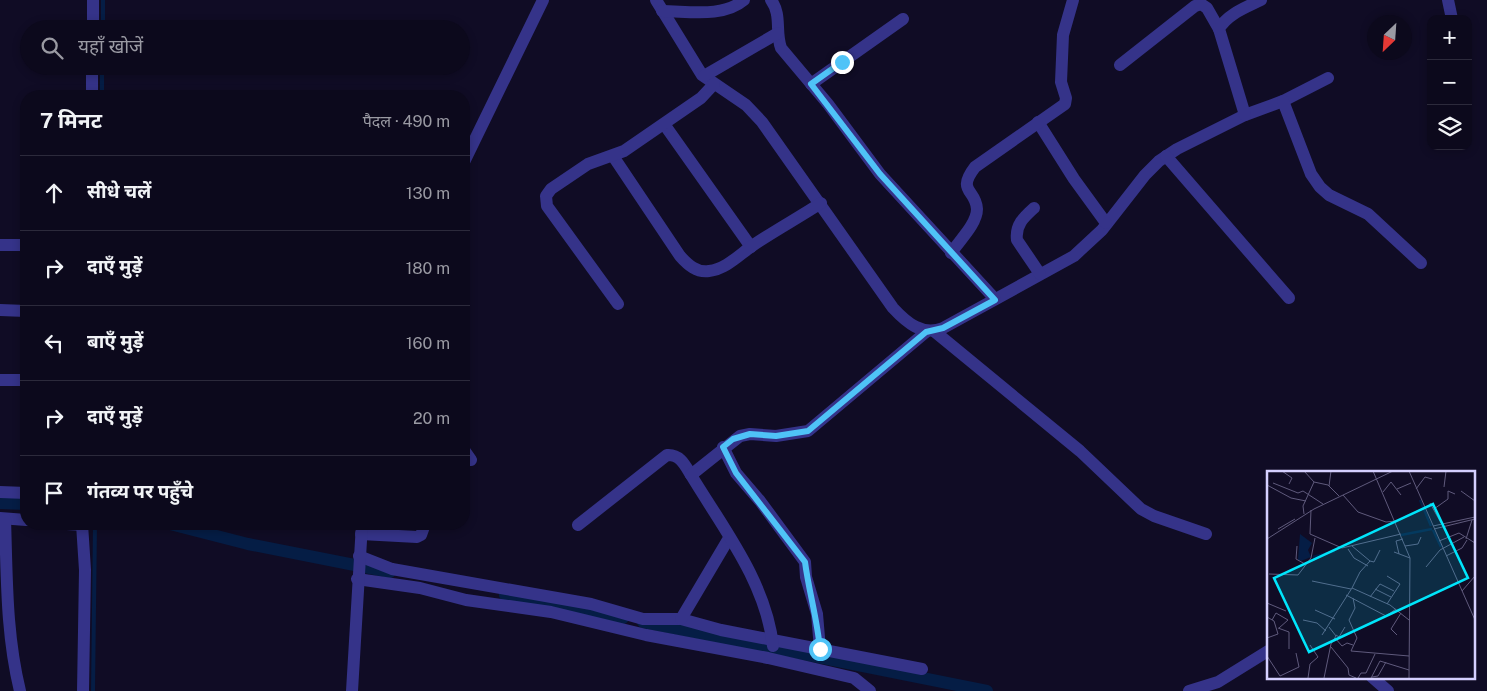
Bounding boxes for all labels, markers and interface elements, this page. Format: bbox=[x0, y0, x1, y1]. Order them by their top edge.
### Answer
north arrow bbox=[1367, 15, 1412, 60]
map controls bbox=[1427, 15, 1472, 150]
button: + bbox=[1427, 15, 1472, 60]
search box bbox=[20, 20, 470, 75]
icon: search bbox=[38, 34, 66, 62]
text: यहाँ खोजें bbox=[78, 35, 143, 57]
route end bbox=[831, 51, 854, 74]
button: − bbox=[1427, 60, 1472, 105]
button: layers bbox=[1427, 105, 1472, 150]
text: 7 मिनट bbox=[40, 108, 102, 133]
text: पैदल · 490 m bbox=[363, 112, 450, 131]
icon: ahead bbox=[40, 179, 68, 207]
text: सीधे चलें bbox=[87, 180, 151, 202]
text: 130 m bbox=[406, 184, 450, 203]
icon: right bbox=[40, 254, 68, 282]
text: दाएँ मुड़ें bbox=[87, 255, 142, 277]
text: 180 m bbox=[406, 259, 450, 278]
icon: left bbox=[40, 329, 68, 357]
text: बाएँ मुड़ें bbox=[87, 330, 143, 352]
text: 160 m bbox=[406, 334, 450, 353]
icon: right bbox=[40, 404, 68, 432]
text: दाएँ मुड़ें bbox=[87, 405, 142, 427]
text: 20 m bbox=[413, 409, 450, 428]
inset map bbox=[1267, 471, 1474, 678]
icon: arrive bbox=[40, 479, 68, 507]
text: गंतव्य पर पहुँचे bbox=[87, 480, 193, 502]
route start bbox=[809, 638, 832, 661]

